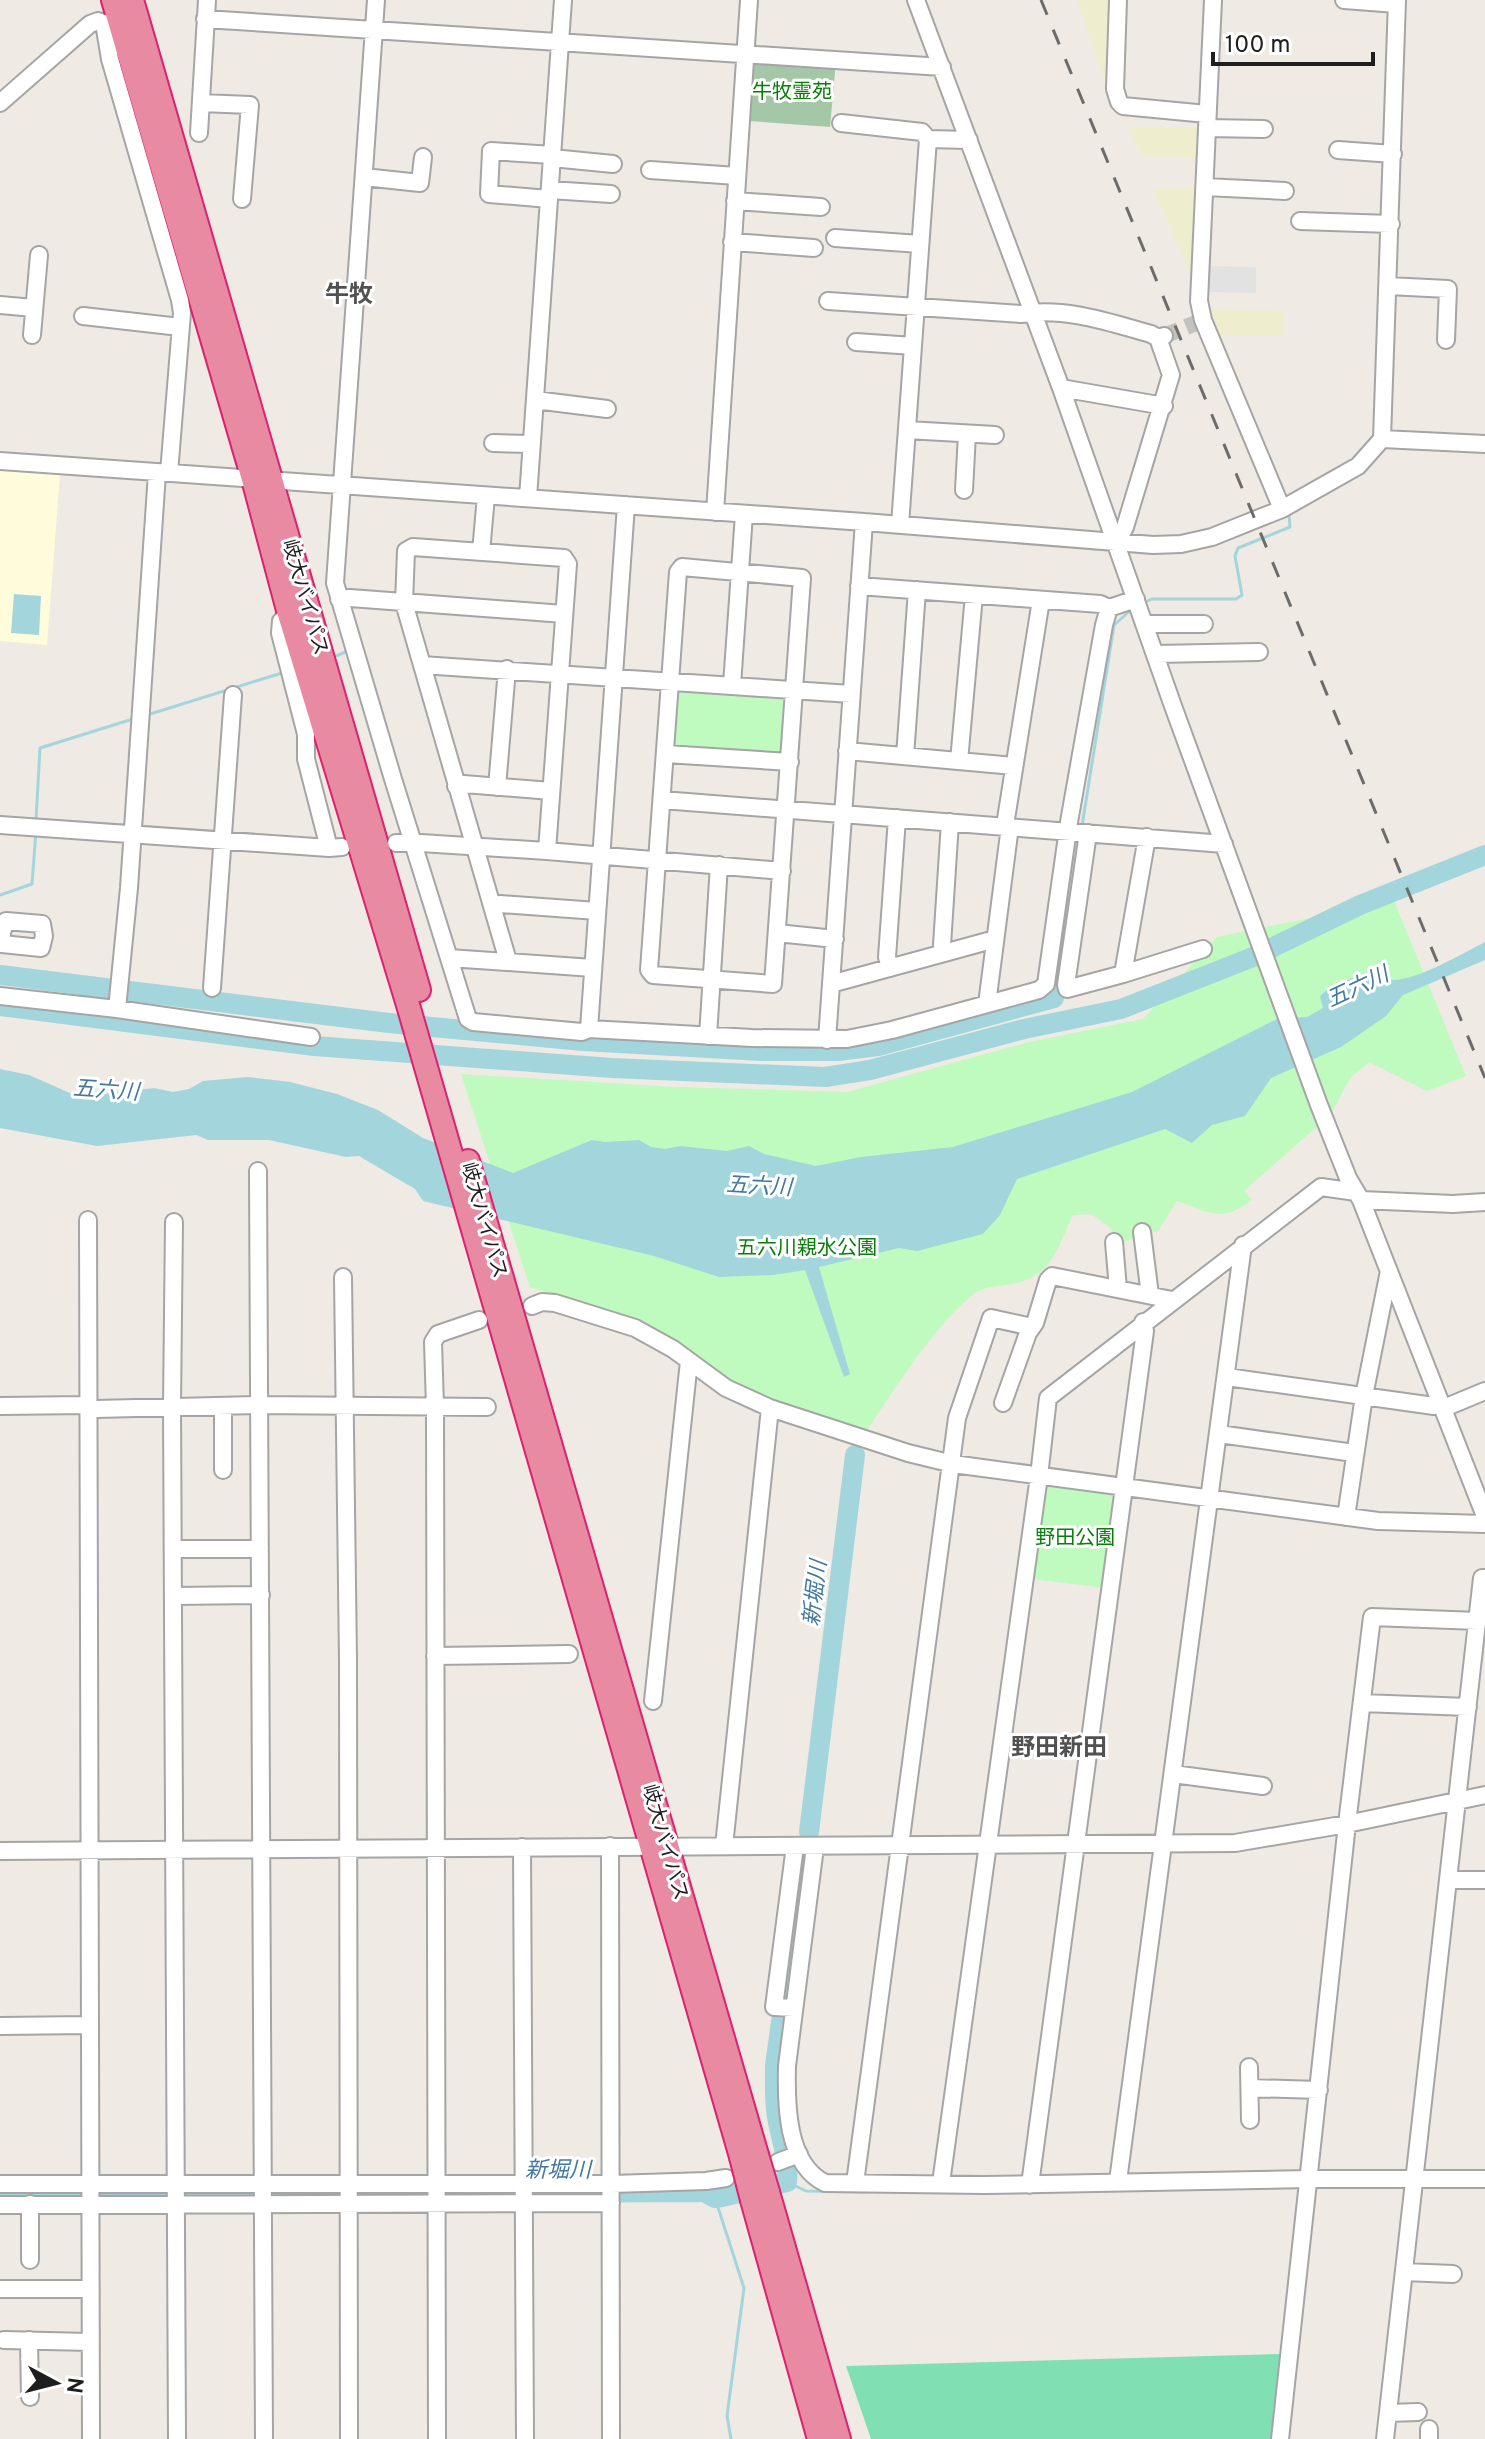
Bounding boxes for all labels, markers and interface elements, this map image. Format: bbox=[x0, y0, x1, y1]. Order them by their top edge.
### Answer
scale bar bbox=[1213, 16, 1373, 66]
text: 100 m bbox=[1225, 31, 1291, 61]
park label: 牛牧霊苑 bbox=[752, 80, 832, 106]
district label: 牛牧 bbox=[325, 281, 373, 311]
street label: 岐大バイパス bbox=[275, 536, 333, 659]
water label: 五六川 bbox=[1322, 961, 1395, 1014]
water label: 五六川 bbox=[72, 1076, 142, 1107]
street label: 岐大バイパス bbox=[454, 1159, 512, 1282]
water label: 五六川 bbox=[725, 1172, 795, 1203]
park label: 五六川親水公園 bbox=[737, 1236, 877, 1262]
park label: 野田公園 bbox=[1035, 1526, 1115, 1552]
water label: 新堀川 bbox=[799, 1557, 834, 1628]
district label: 野田新田 bbox=[1011, 1734, 1107, 1764]
street label: 岐大バイパス bbox=[635, 1781, 693, 1904]
water label: 新堀川 bbox=[525, 2158, 593, 2185]
north arrow bbox=[16, 2343, 96, 2423]
text: N bbox=[59, 2376, 88, 2395]

